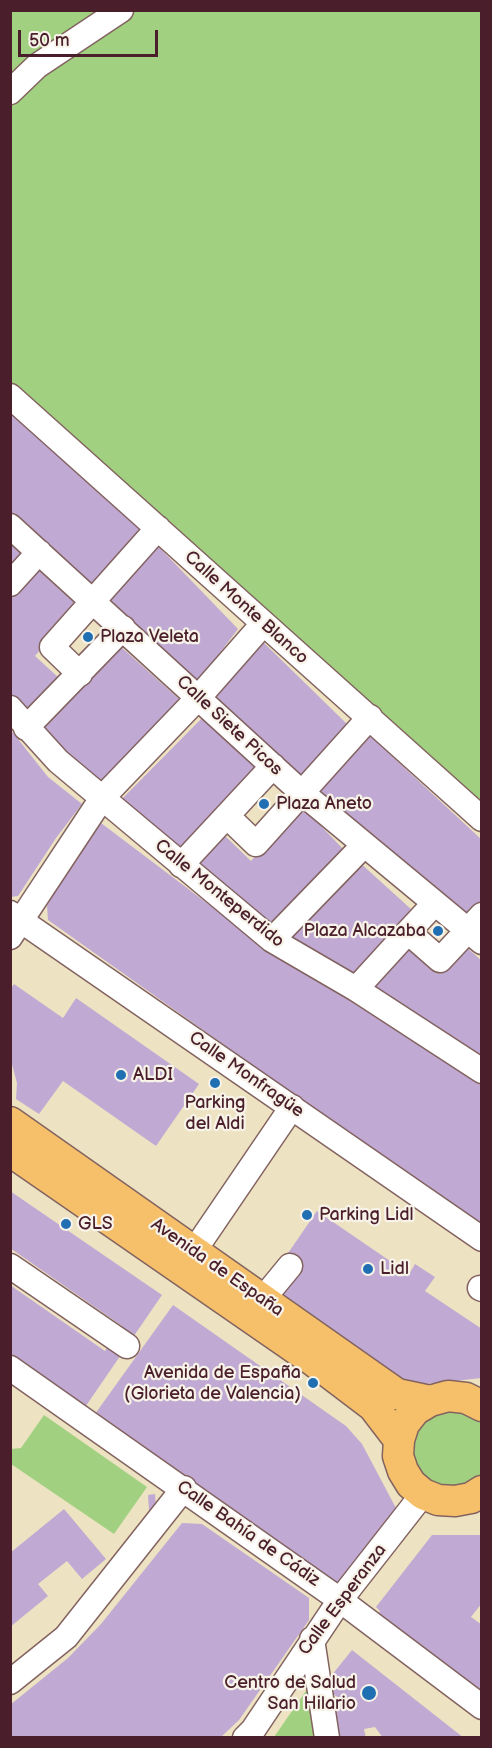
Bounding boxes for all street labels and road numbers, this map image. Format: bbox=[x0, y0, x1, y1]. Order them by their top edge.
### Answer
street label: Calle Monte Blanco bbox=[180, 547, 312, 669]
street label: Calle Siete Picos bbox=[172, 671, 286, 781]
street label: Calle Monteperdido bbox=[150, 835, 288, 953]
street label: Calle Monfragüe bbox=[184, 1027, 308, 1123]
street label: Avenida de España bbox=[147, 1214, 287, 1322]
street label: Calle Bahía de Cádiz bbox=[172, 1476, 324, 1592]
street label: Calle Esperanza bbox=[294, 1540, 392, 1660]

